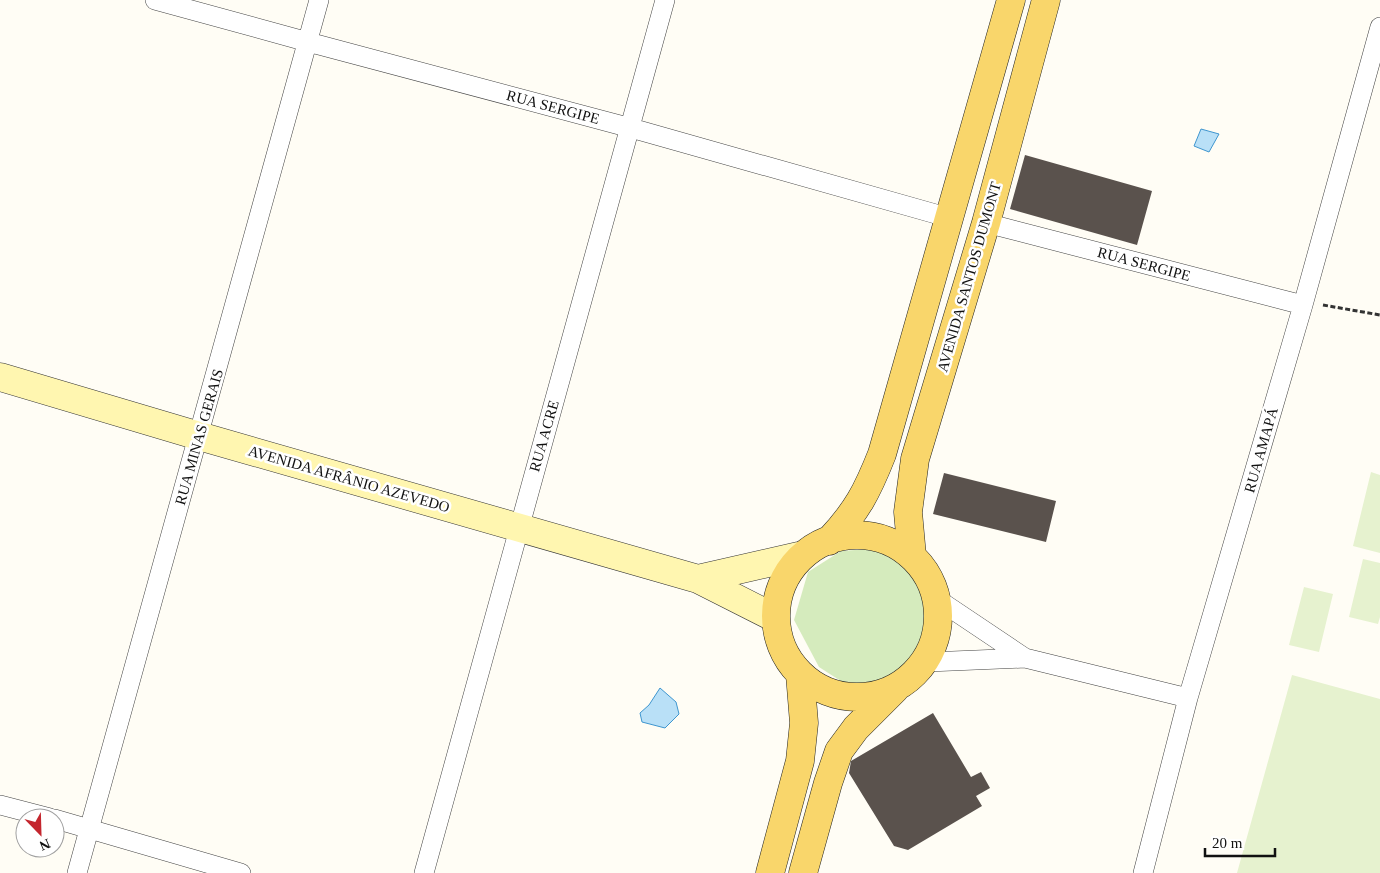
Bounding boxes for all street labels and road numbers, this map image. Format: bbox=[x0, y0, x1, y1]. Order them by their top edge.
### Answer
street label: RUA SERGIPE bbox=[505, 87, 601, 127]
street label: AVENIDA SANTOS DUMONT bbox=[934, 180, 1004, 374]
street label: RUA SERGIPE bbox=[1096, 244, 1192, 284]
street label: RUA MINAS GERAIS bbox=[172, 367, 226, 507]
street label: RUA ACRE bbox=[526, 398, 562, 474]
street label: RUA AMAPÁ bbox=[1241, 405, 1281, 494]
street label: AVENIDA AFRÂNIO AZEVEDO bbox=[246, 443, 452, 516]

